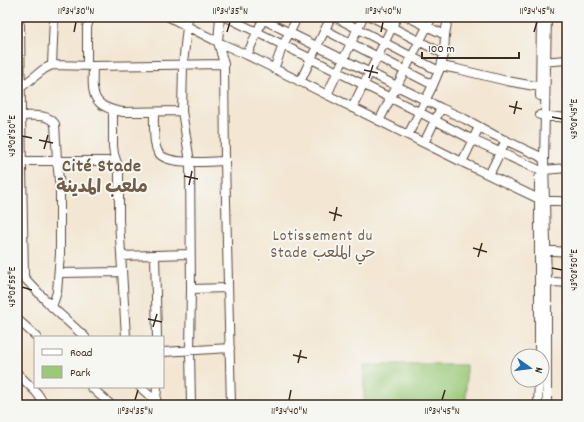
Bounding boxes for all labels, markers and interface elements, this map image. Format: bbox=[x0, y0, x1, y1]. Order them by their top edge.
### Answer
text: 11°34'30"N bbox=[58, 5, 94, 19]
text: 11°34'35"N bbox=[212, 5, 248, 19]
text: 11°34'40"N bbox=[365, 5, 401, 19]
text: 11°34'45"N bbox=[519, 5, 555, 19]
scale bar bbox=[422, 34, 519, 60]
text: 100 m bbox=[428, 41, 455, 58]
text: 43°08'45"E bbox=[568, 98, 582, 139]
text: 43°08'50"E bbox=[6, 115, 20, 157]
district label: Cité Stade ملعب المدينة bbox=[56, 155, 148, 201]
district label: Lotissement du Stade حي الملعب bbox=[270, 226, 376, 265]
text: 43°08'50"E bbox=[568, 249, 582, 291]
text: 43°08'55"E bbox=[6, 266, 20, 307]
legend bbox=[34, 336, 164, 388]
text: Road bbox=[70, 345, 92, 362]
north arrow bbox=[510, 348, 550, 388]
text: Park bbox=[70, 365, 91, 382]
text: N bbox=[529, 365, 546, 375]
text: 11°34'35"N bbox=[117, 405, 153, 419]
text: 11°34'40"N bbox=[271, 405, 307, 419]
text: 11°34'45"N bbox=[424, 405, 460, 419]

